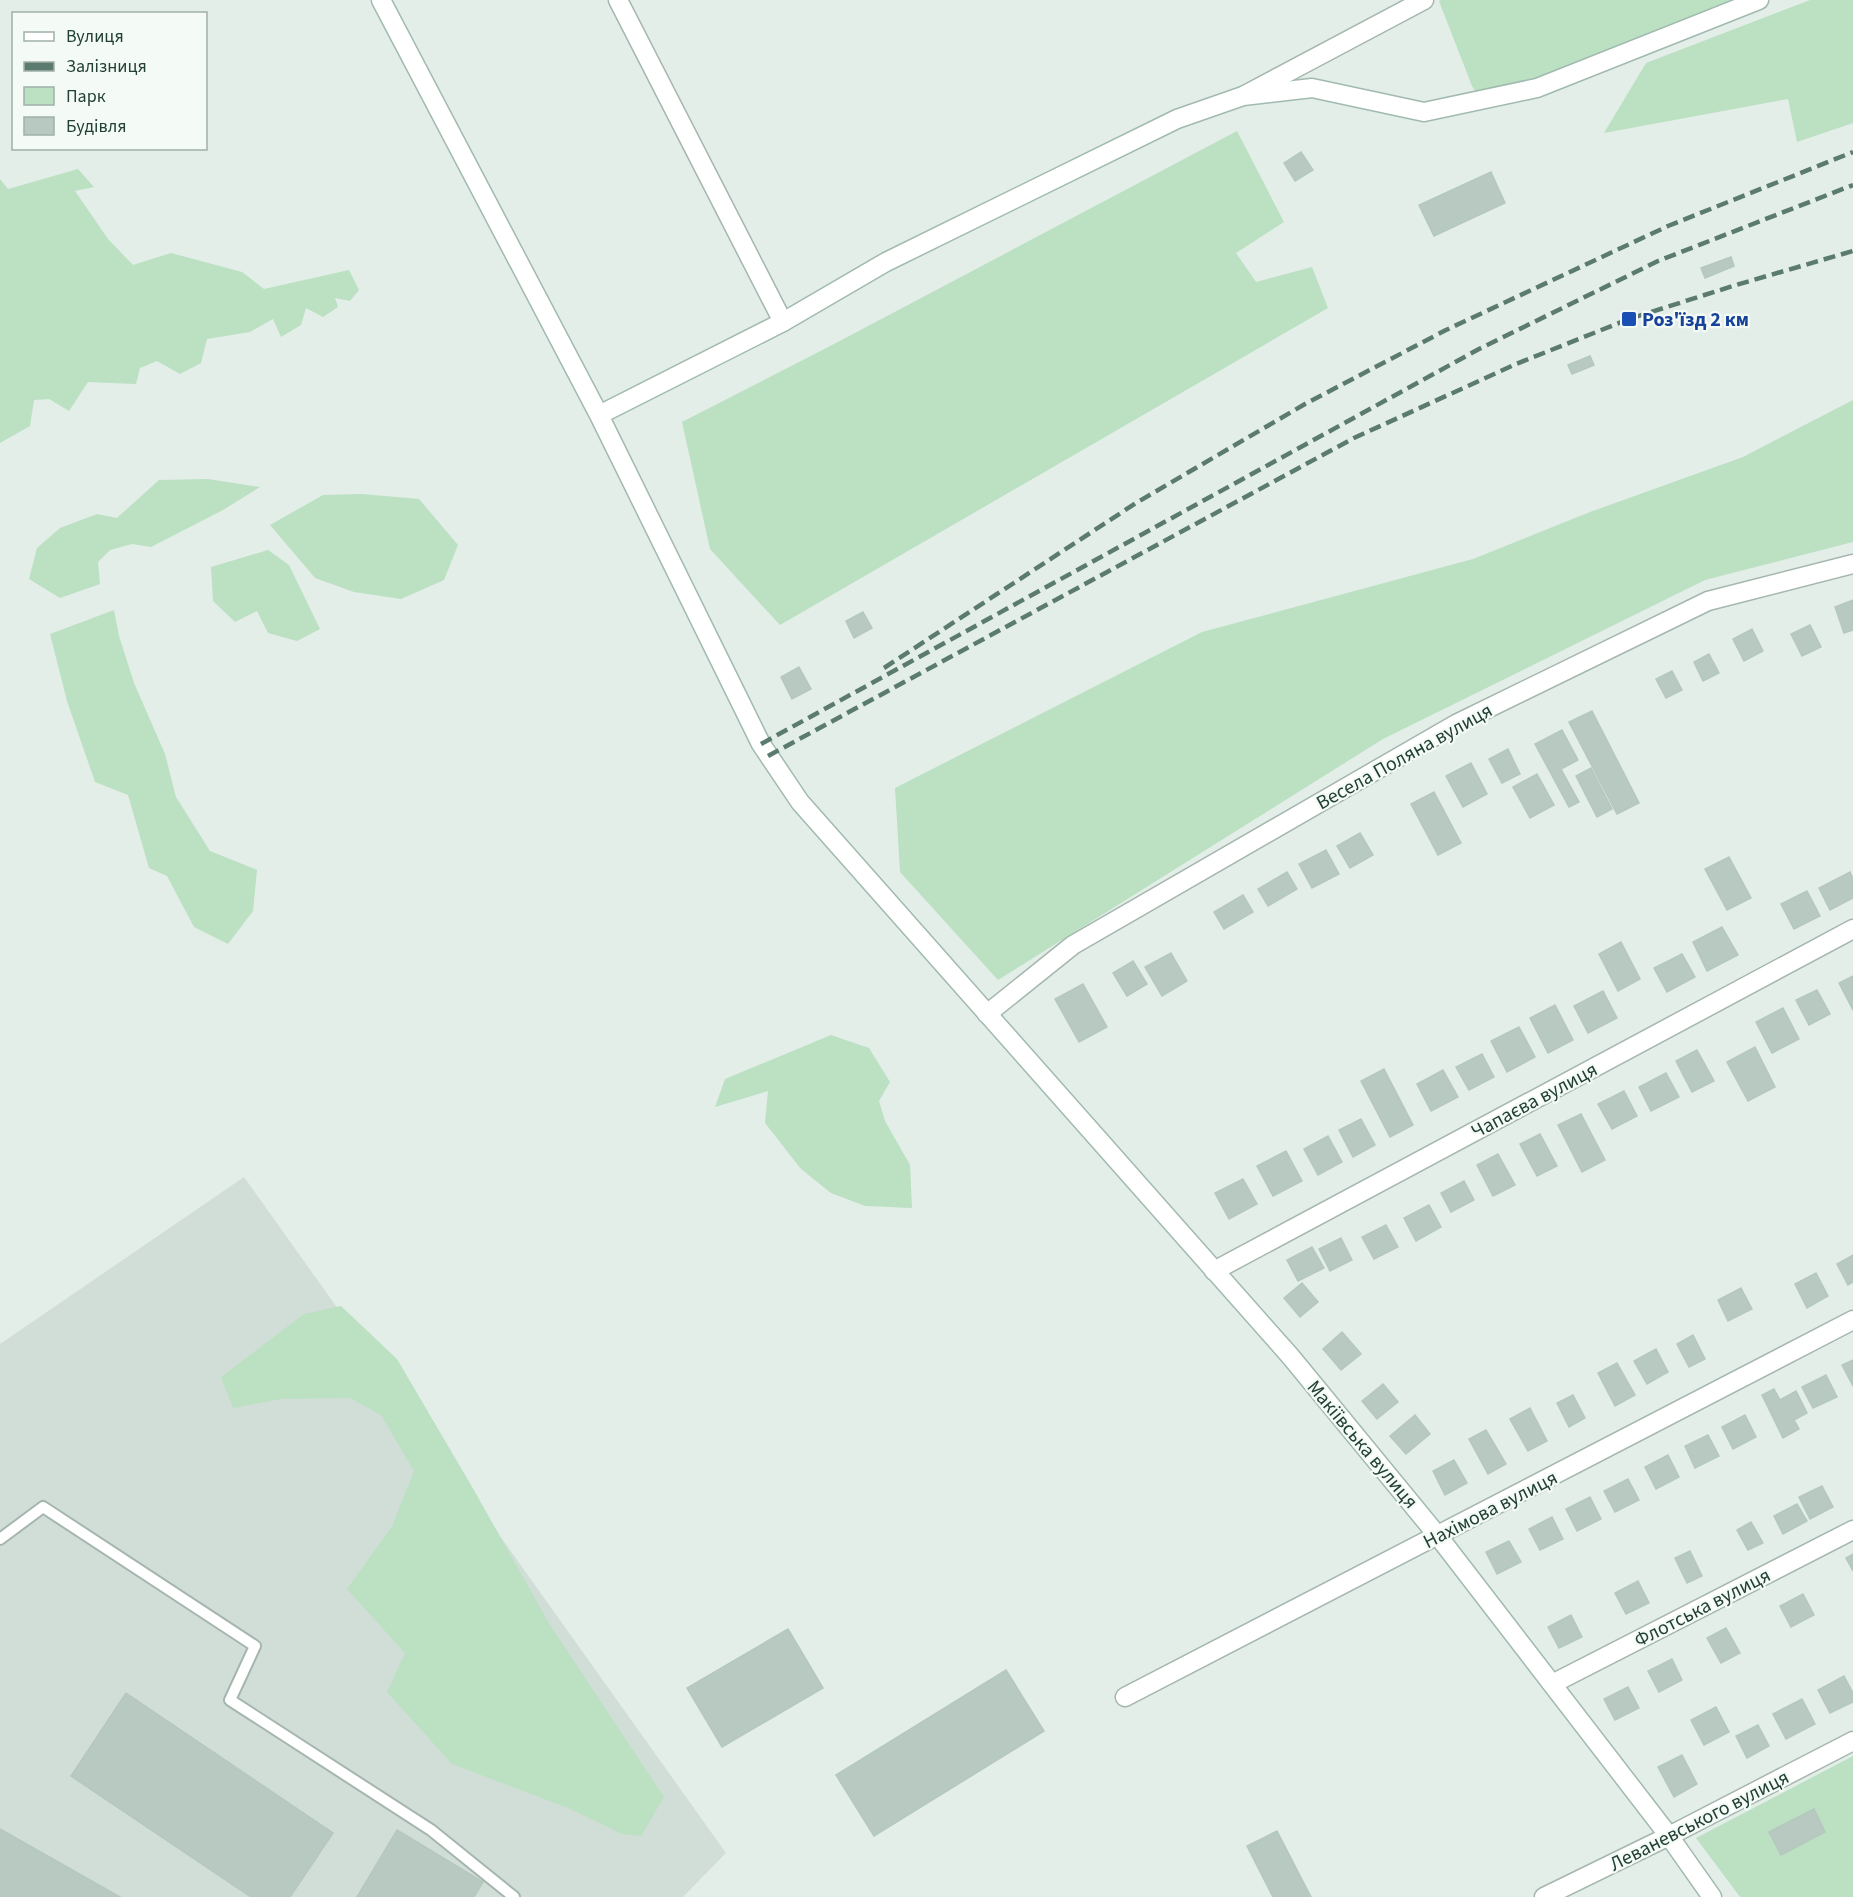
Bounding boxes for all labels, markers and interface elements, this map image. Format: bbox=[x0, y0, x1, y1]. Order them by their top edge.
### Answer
legend bbox=[12, 12, 207, 150]
text: Вулиця bbox=[66, 24, 124, 49]
text: Залізниця bbox=[66, 54, 147, 79]
text: Парк bbox=[66, 84, 106, 109]
text: Будівля bbox=[66, 114, 126, 139]
place label: Роз'їзд 2 км bbox=[1642, 306, 1749, 334]
marker: Роз'їзд 2 км bbox=[1620, 310, 1638, 328]
street label: Весела Поляна вулиця bbox=[1311, 697, 1498, 817]
street label: Чапаєва вулиця bbox=[1466, 1056, 1602, 1146]
street label: Макіївська вулиця bbox=[1300, 1374, 1424, 1515]
street label: Нахімова вулиця bbox=[1418, 1464, 1562, 1556]
street label: Флотська вулиця bbox=[1629, 1561, 1776, 1654]
street label: Леваневського вулиця bbox=[1605, 1763, 1794, 1878]

